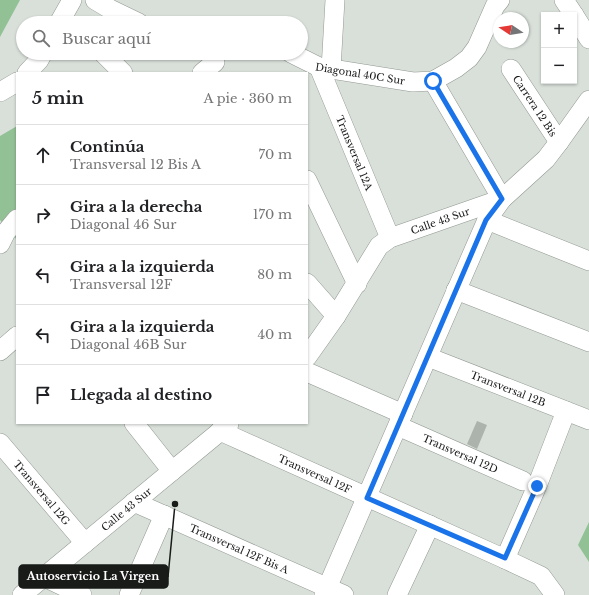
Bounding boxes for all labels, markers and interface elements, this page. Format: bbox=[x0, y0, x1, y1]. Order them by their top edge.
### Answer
north arrow bbox=[493, 12, 529, 48]
map controls bbox=[541, 12, 577, 84]
button: + bbox=[541, 12, 577, 48]
search box bbox=[16, 16, 308, 60]
icon: search bbox=[30, 27, 52, 49]
text: Buscar aquí bbox=[62, 29, 151, 48]
button: − bbox=[541, 48, 577, 84]
street label: Diagonal 40C Sur bbox=[314, 60, 406, 88]
route start bbox=[424, 72, 442, 90]
street label: Carrera 12 Bis bbox=[510, 73, 560, 140]
text: 5 min bbox=[32, 88, 84, 109]
text: A pie · 360 m bbox=[204, 90, 292, 107]
street label: Transversal 12A bbox=[333, 114, 376, 193]
text: Continúa bbox=[70, 137, 144, 156]
icon: ahead bbox=[32, 144, 54, 166]
text: 70 m bbox=[259, 146, 292, 163]
text: Transversal 12 Bis A bbox=[70, 156, 201, 173]
text: Gira a la derecha bbox=[70, 197, 202, 216]
icon: right bbox=[32, 204, 54, 226]
street label: Calle 43 Sur bbox=[409, 205, 472, 237]
text: 170 m bbox=[253, 206, 292, 223]
text: Diagonal 46 Sur bbox=[70, 216, 176, 233]
text: Gira a la izquierda bbox=[70, 257, 214, 276]
icon: left bbox=[32, 264, 54, 286]
text: 80 m bbox=[257, 266, 292, 283]
text: Transversal 12F bbox=[70, 276, 173, 293]
text: Gira a la izquierda bbox=[70, 317, 214, 336]
icon: left bbox=[32, 324, 54, 346]
text: 40 m bbox=[257, 326, 292, 343]
text: Diagonal 46B Sur bbox=[70, 336, 186, 353]
street label: Transversal 12B bbox=[468, 368, 548, 410]
icon: arrive bbox=[32, 384, 54, 406]
text: Llegada al destino bbox=[70, 385, 212, 404]
street label: Transversal 12D bbox=[420, 432, 500, 476]
street label: Transversal 12F bbox=[276, 452, 354, 496]
street label: Transversal 12G bbox=[11, 458, 73, 528]
route end bbox=[528, 477, 546, 495]
street label: Calle 43 Sur bbox=[99, 485, 154, 534]
street label: Transversal 12F Bis A bbox=[187, 521, 291, 577]
callout: Autoservicio La Virgen bbox=[19, 565, 168, 588]
text: Autoservicio La Virgen bbox=[26, 569, 159, 583]

